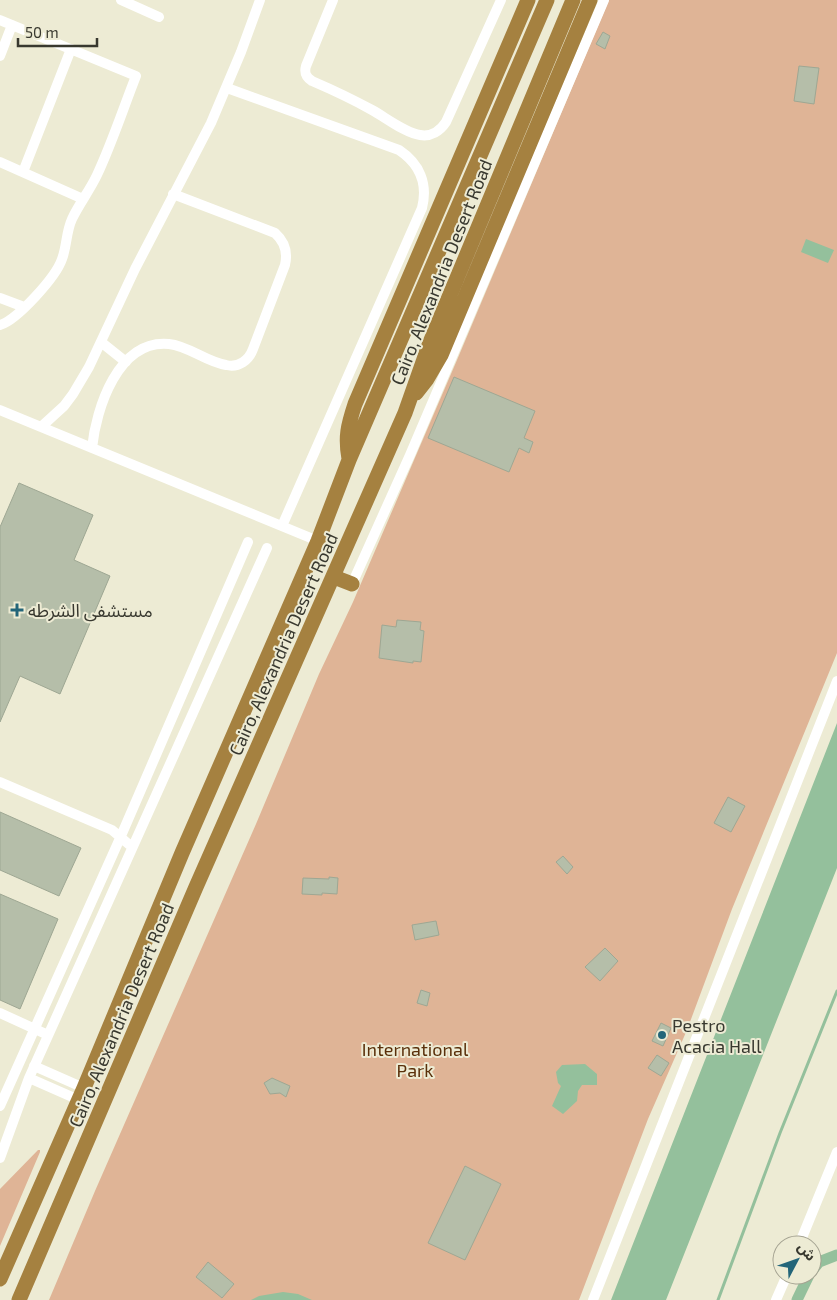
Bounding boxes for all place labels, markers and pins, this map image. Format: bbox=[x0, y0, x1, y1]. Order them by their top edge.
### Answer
place label: مستشفى الشرطه bbox=[28, 599, 153, 622]
marker: مستشفى الشرطه bbox=[10, 603, 24, 617]
place label: Pestro Acacia Hall bbox=[672, 1014, 762, 1057]
marker: Pestro Acacia Hall bbox=[656, 1029, 668, 1041]

